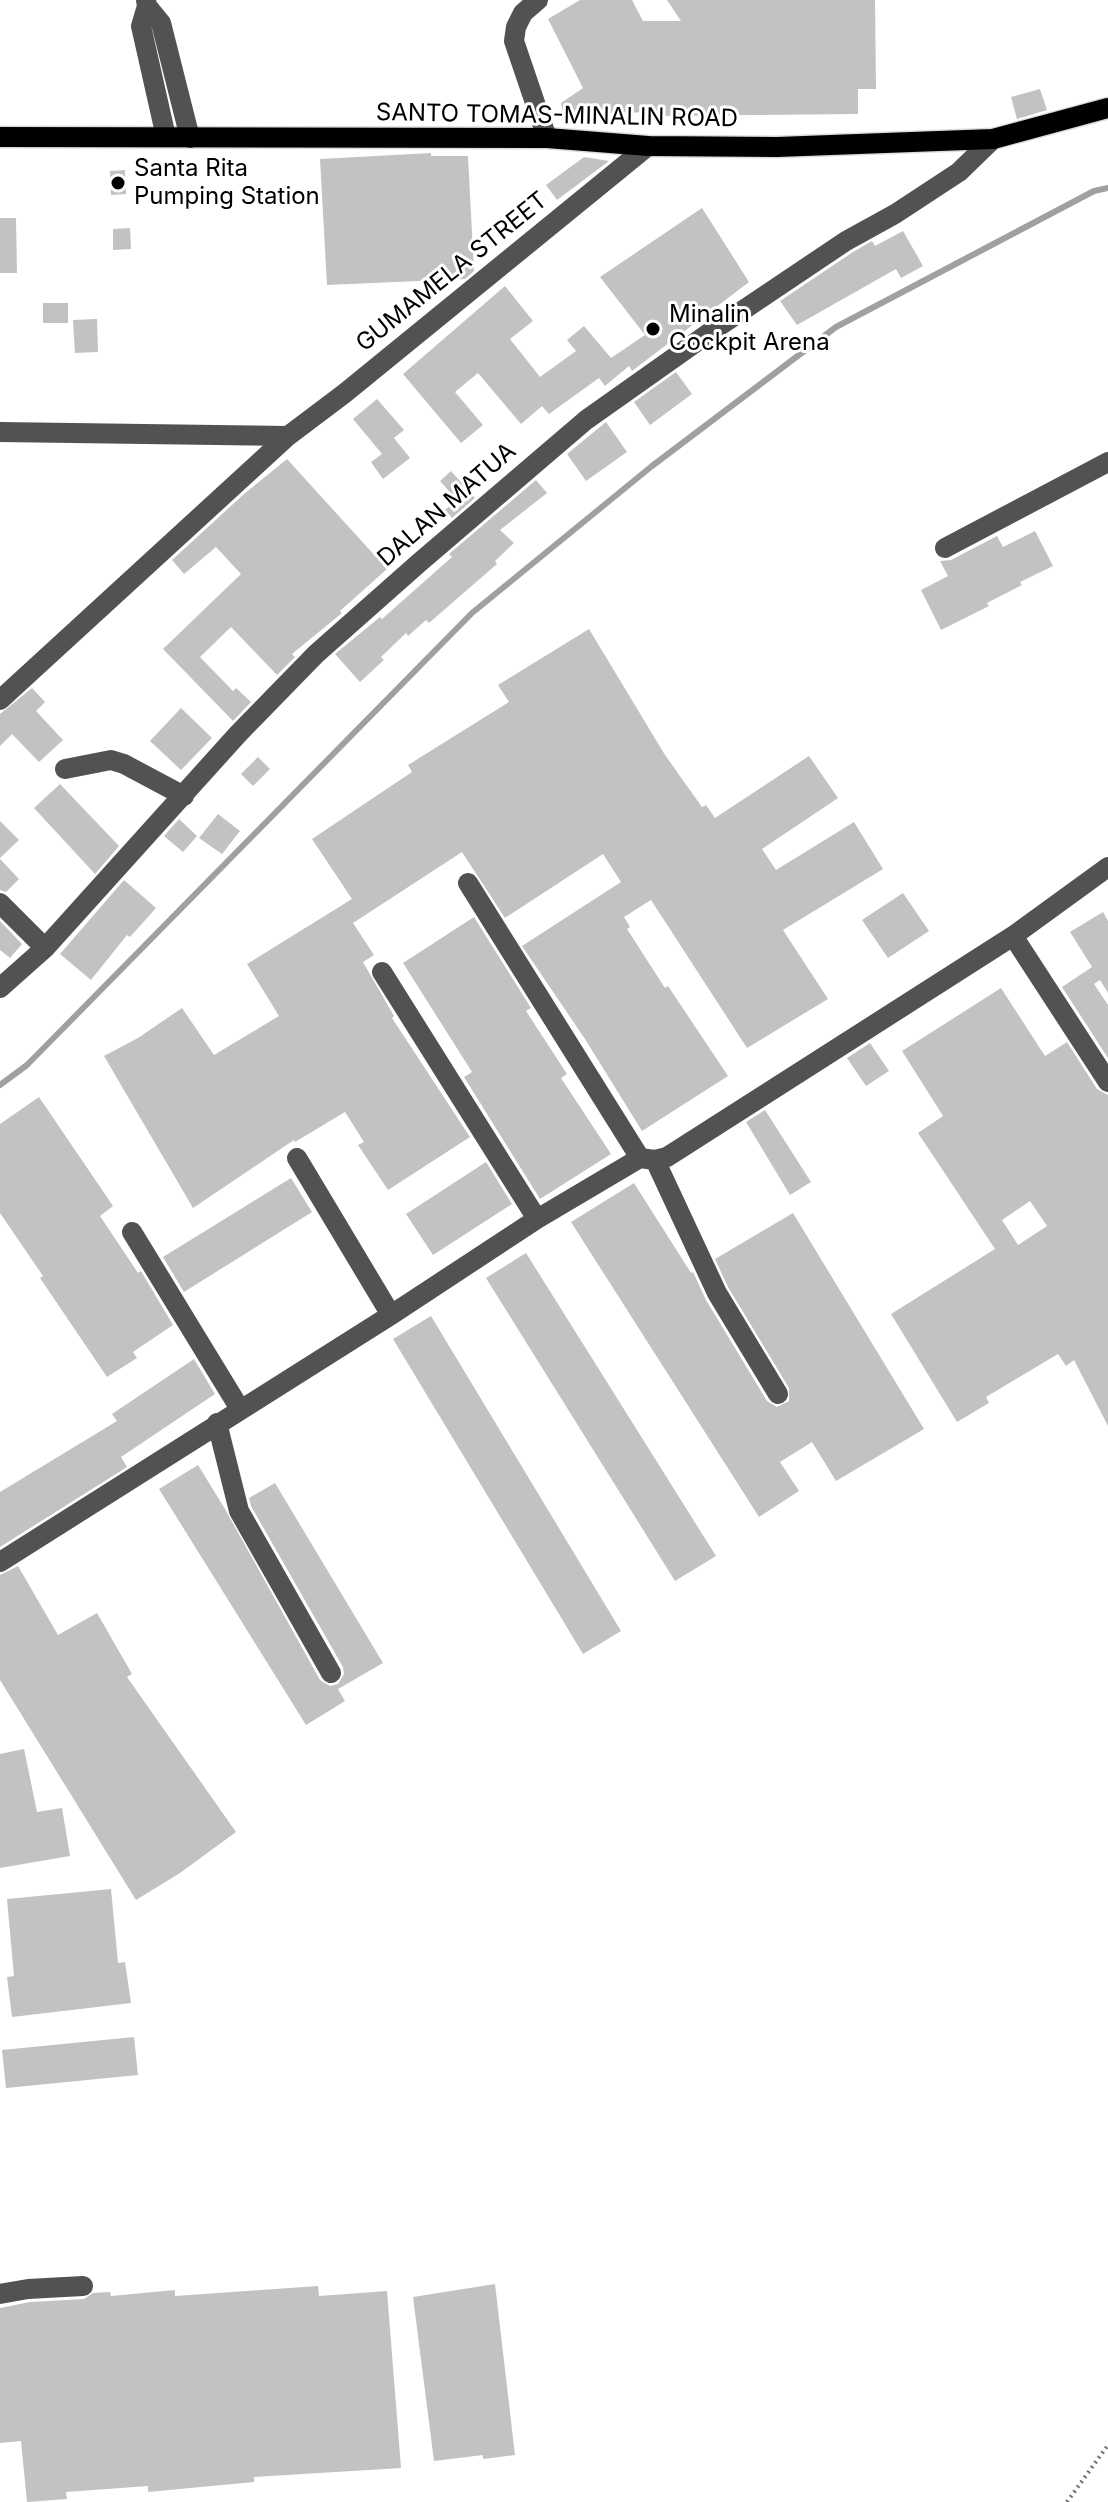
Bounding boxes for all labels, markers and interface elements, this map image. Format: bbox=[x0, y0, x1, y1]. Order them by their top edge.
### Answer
street label: SANTO TOMAS-MINALIN ROAD bbox=[376, 98, 738, 134]
place label: Santa Rita Pumping Station bbox=[134, 155, 320, 211]
marker: Santa Rita Pumping Station bbox=[109, 174, 127, 192]
street label: GUMAMELA STREET bbox=[351, 186, 553, 358]
place label: Minalin Cockpit Arena bbox=[669, 301, 830, 357]
marker: Minalin Cockpit Arena bbox=[644, 320, 662, 338]
street label: DALAN MATUA bbox=[372, 437, 522, 573]

